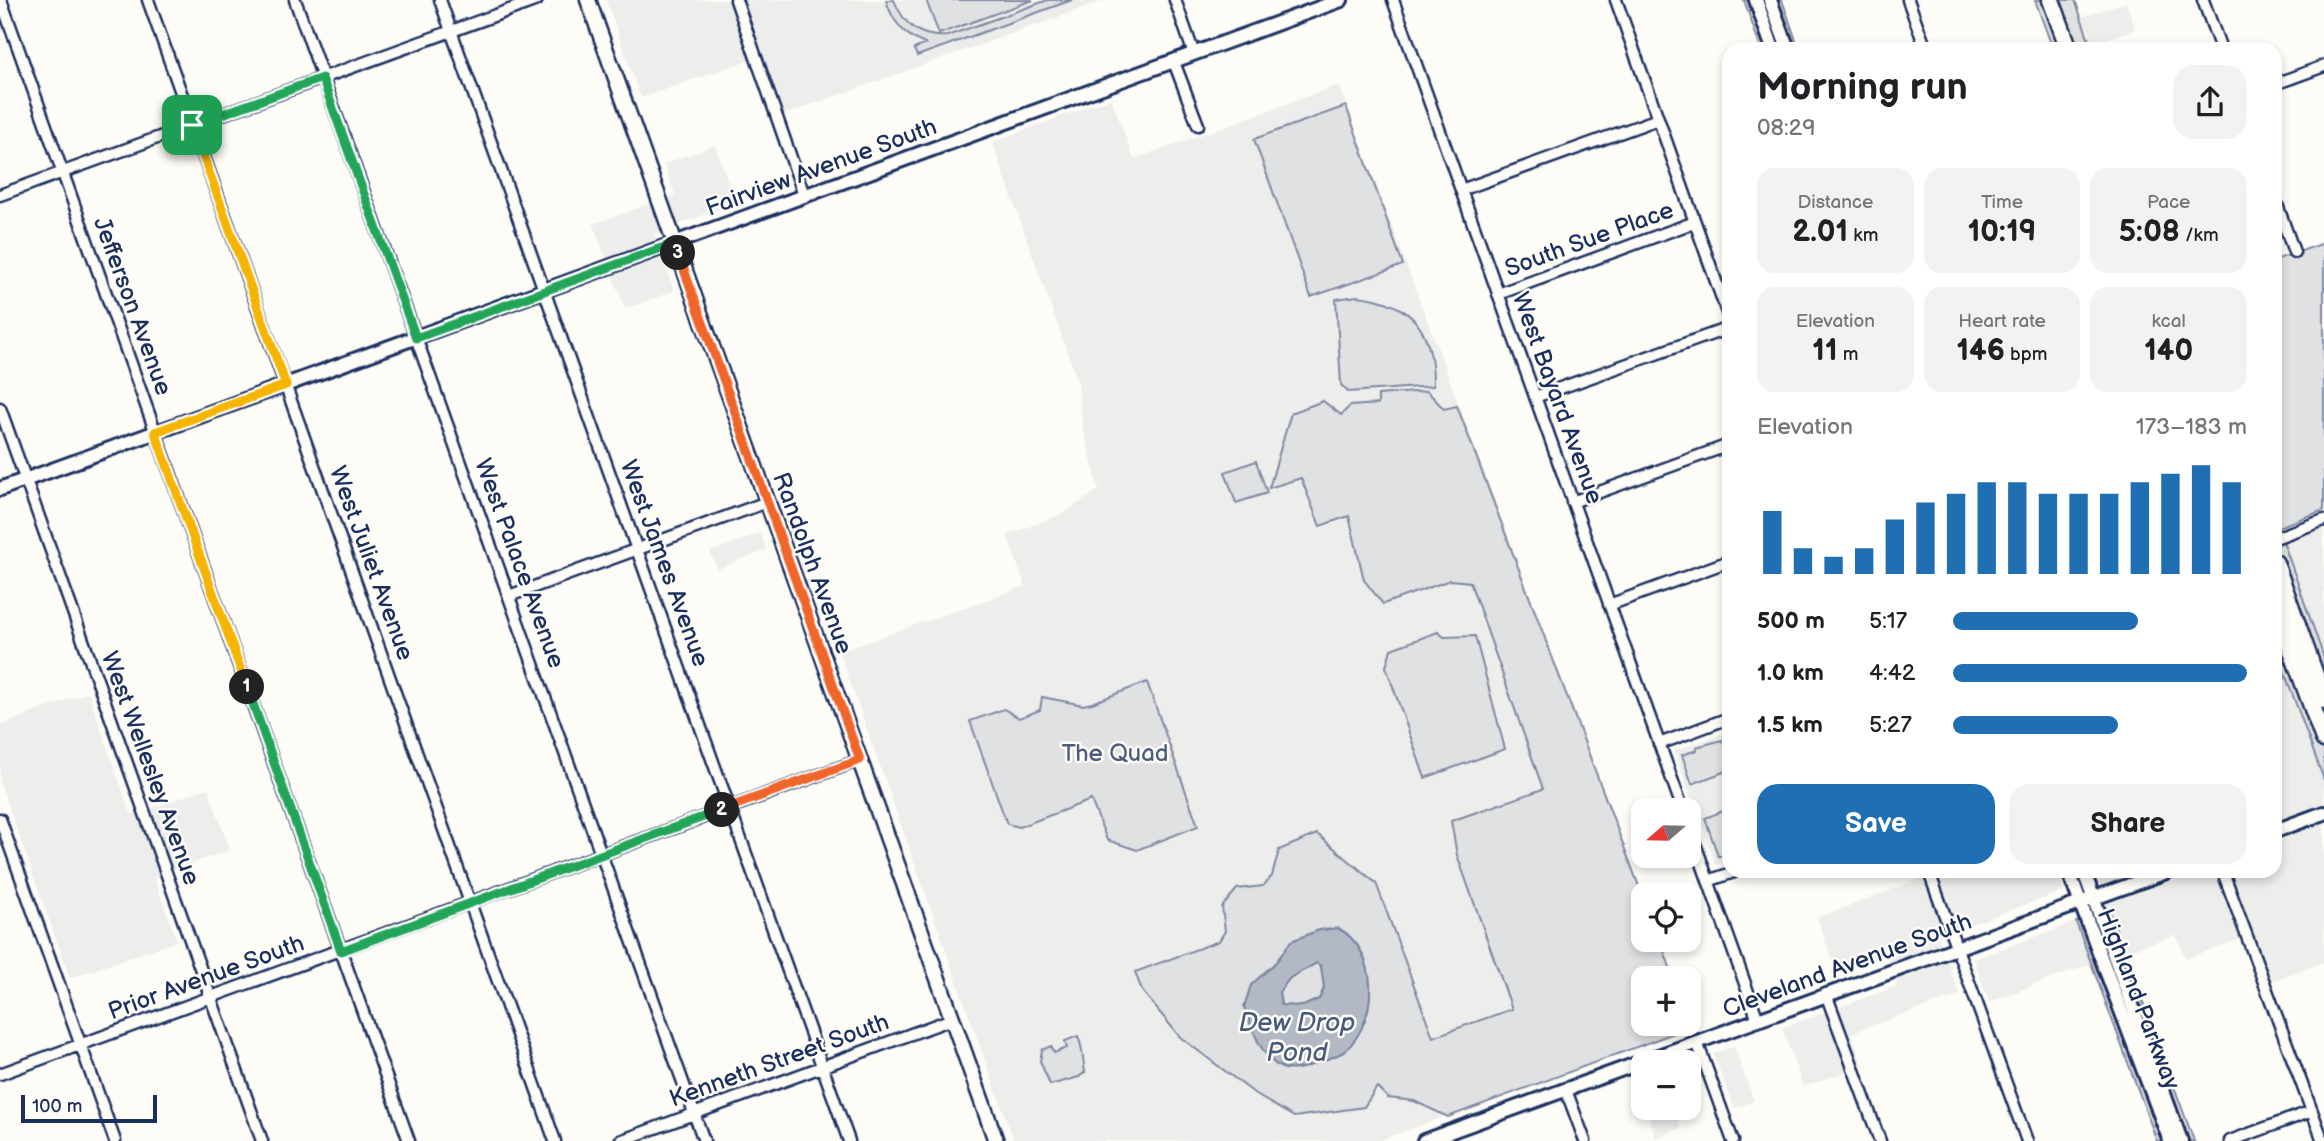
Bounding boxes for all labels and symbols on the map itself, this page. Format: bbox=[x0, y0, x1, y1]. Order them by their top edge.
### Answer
pin bbox=[162, 95, 222, 155]
street label: Fairview Avenue South bbox=[702, 112, 941, 223]
street label: South Sue Place bbox=[1501, 196, 1677, 283]
street label: Jefferson Avenue bbox=[87, 213, 178, 399]
pin: 3 bbox=[660, 236, 696, 270]
street label: West Bayard Avenue bbox=[1506, 288, 1609, 508]
street label: West Palace Avenue bbox=[468, 454, 571, 672]
street label: West James Avenue bbox=[614, 456, 715, 670]
street label: West Juliet Avenue bbox=[323, 462, 420, 664]
street label: Randolph Avenue bbox=[766, 468, 859, 658]
street label: West Wellesley Avenue bbox=[95, 647, 206, 889]
pin: 1 bbox=[230, 670, 264, 704]
park label: The Quad bbox=[1061, 739, 1169, 768]
pin: 2 bbox=[704, 792, 740, 828]
north arrow bbox=[1631, 798, 1701, 868]
street label: Highland Parkway bbox=[2091, 905, 2186, 1094]
street label: Cleveland Avenue South bbox=[1719, 907, 1976, 1024]
street label: Prior Avenue South bbox=[104, 929, 308, 1026]
street label: Kenneth Street South bbox=[666, 1007, 893, 1114]
water label: Dew Drop Pond bbox=[1239, 1008, 1355, 1069]
scale bar bbox=[21, 1092, 158, 1124]

